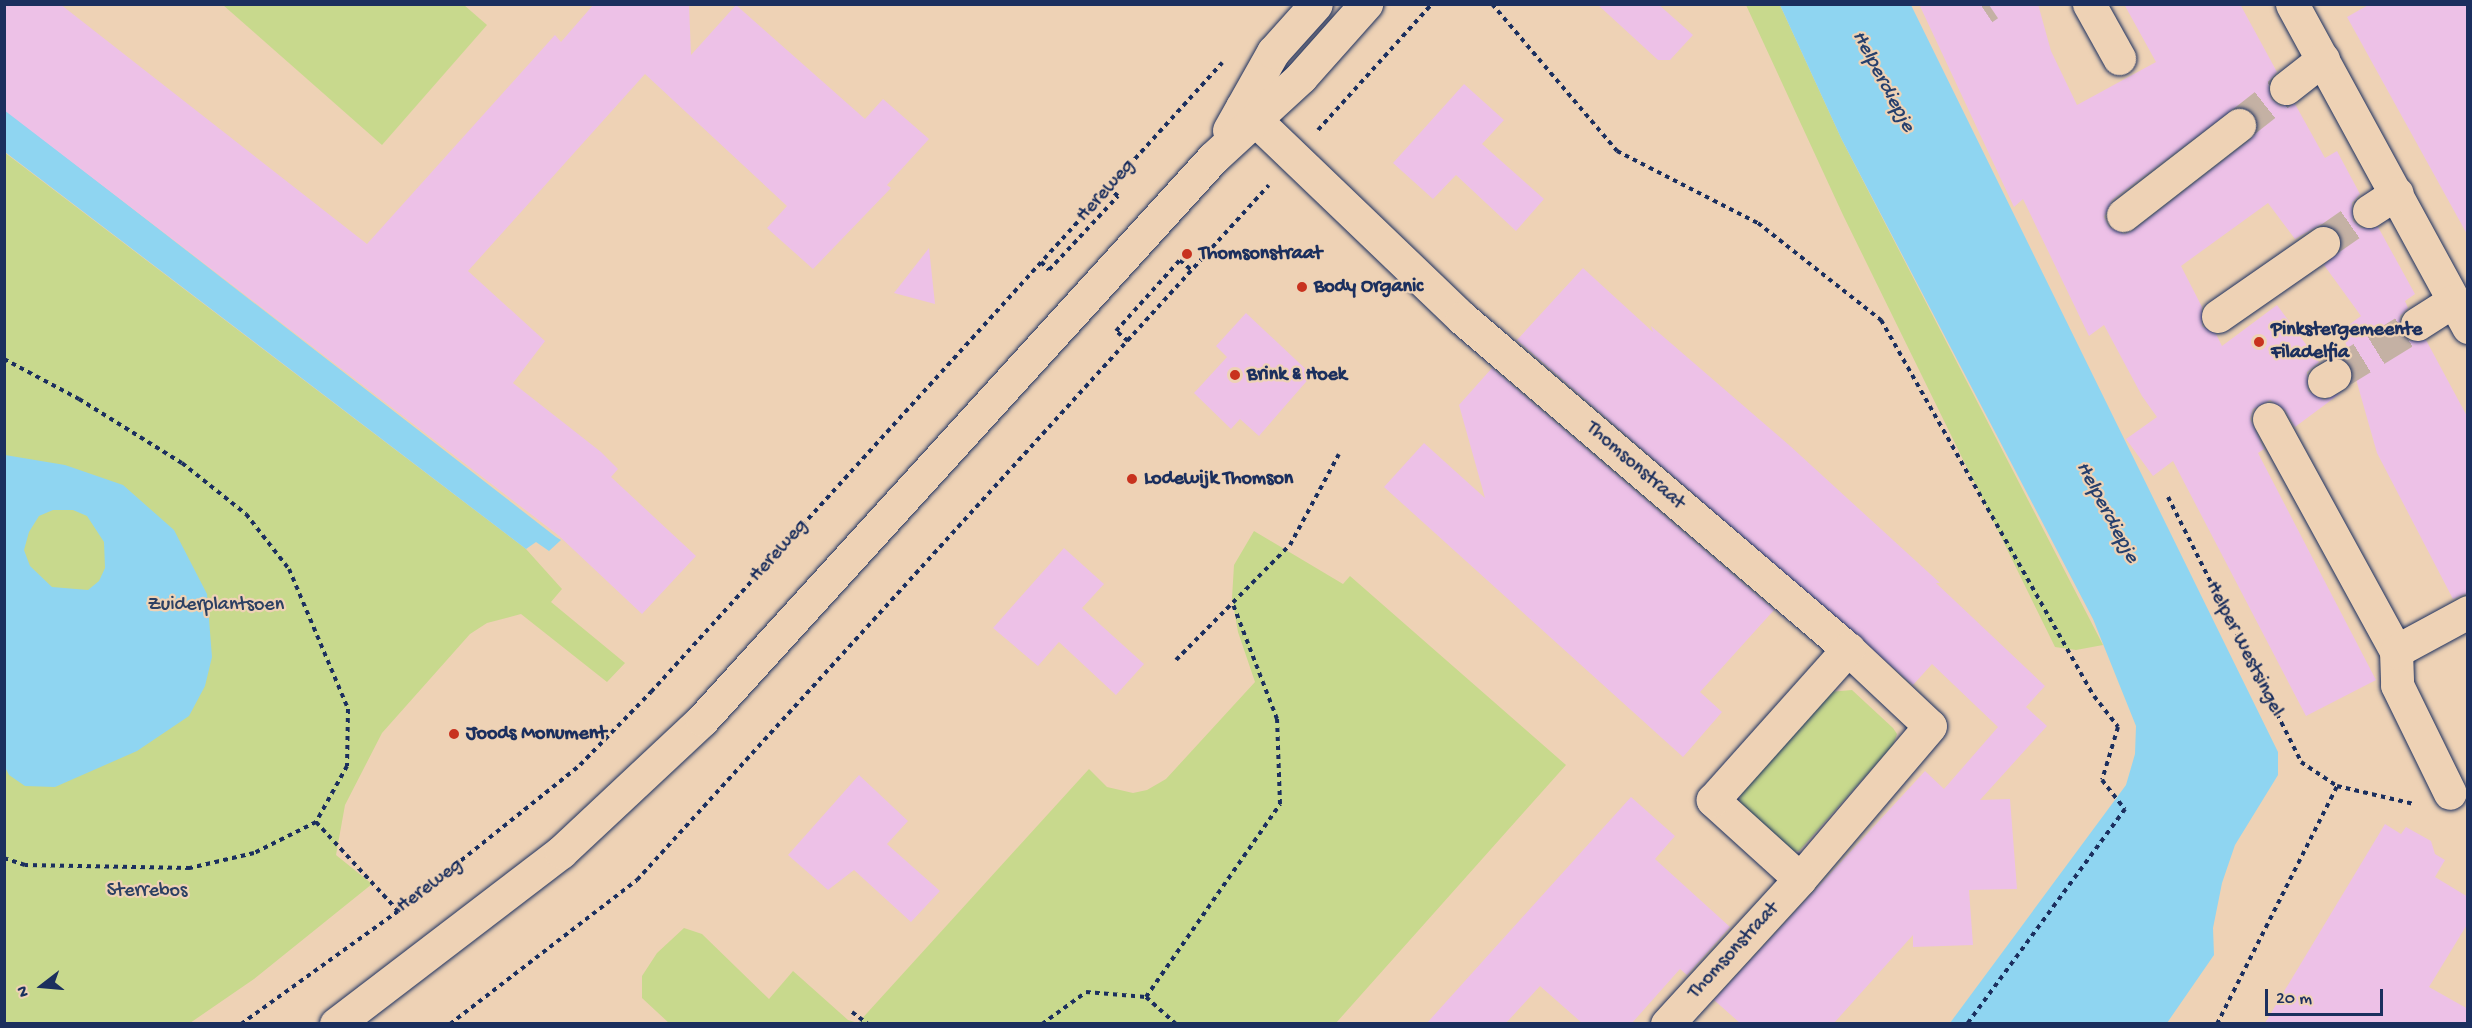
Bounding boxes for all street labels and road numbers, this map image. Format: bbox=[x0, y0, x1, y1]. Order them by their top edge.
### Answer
street label: Hereweg bbox=[1072, 155, 1140, 227]
street label: Thomsonstraat bbox=[1581, 417, 1689, 515]
street label: Hereweg bbox=[745, 515, 813, 587]
street label: Helper Westsingel bbox=[2200, 577, 2288, 721]
street label: Hereweg bbox=[392, 853, 468, 919]
street label: Thomsonstraat bbox=[1683, 898, 1785, 1004]

